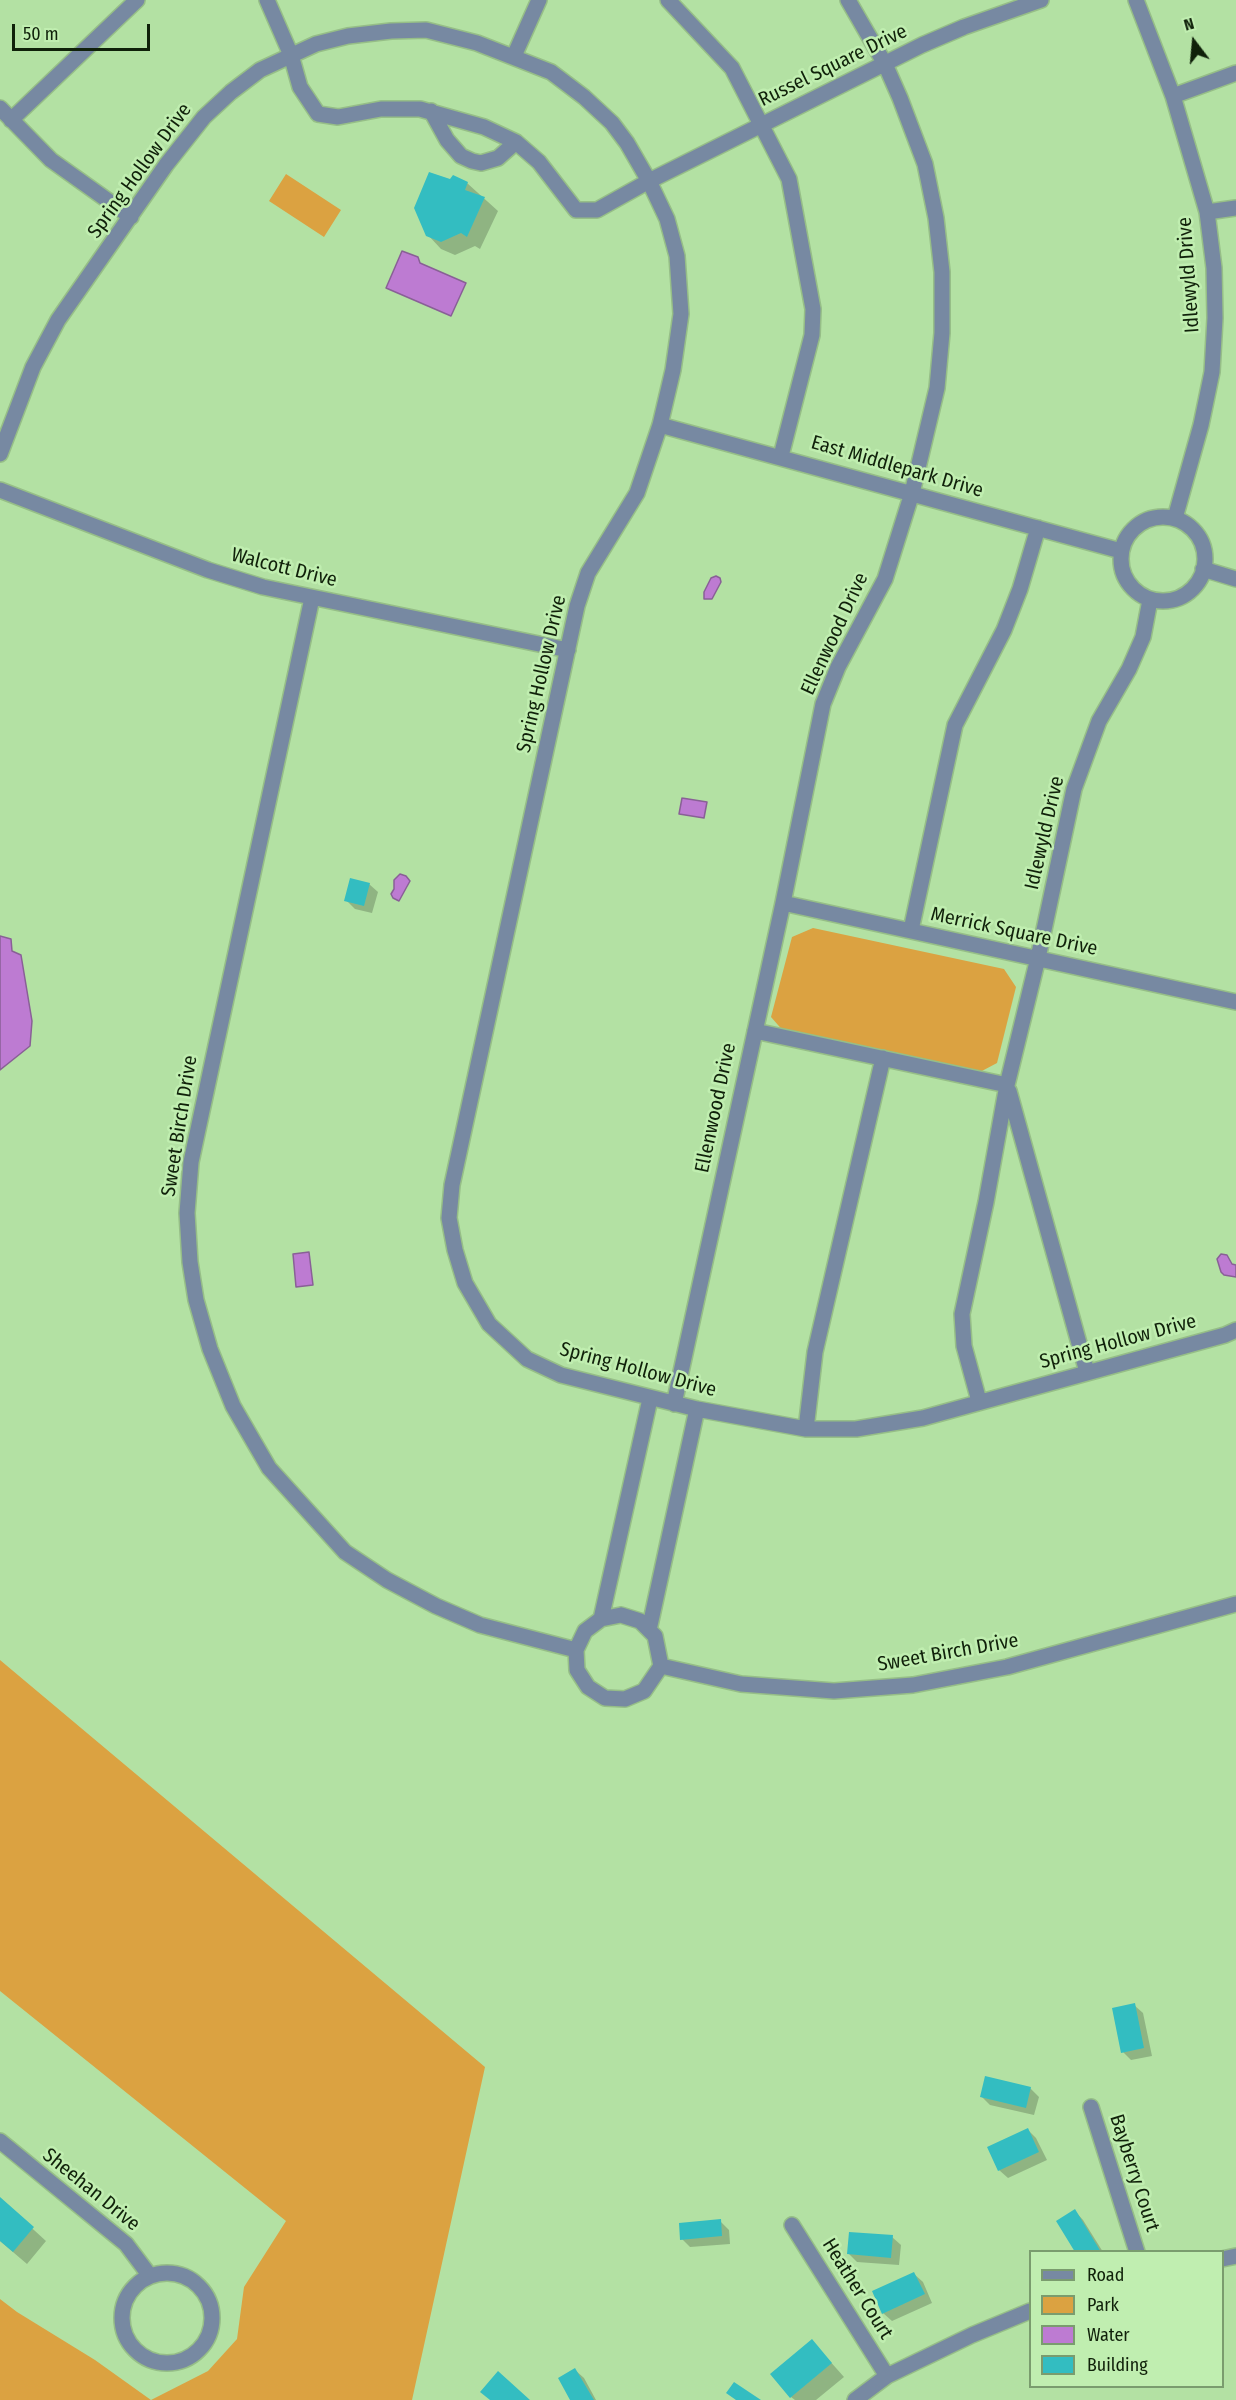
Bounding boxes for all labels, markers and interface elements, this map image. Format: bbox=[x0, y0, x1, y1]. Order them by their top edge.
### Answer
scale bar bbox=[15, 12, 153, 50]
north arrow bbox=[1164, 12, 1224, 72]
text: N bbox=[1182, 14, 1196, 35]
street label: Russel Square Drive bbox=[755, 20, 911, 112]
text: 50 m bbox=[23, 23, 59, 45]
street label: Spring Hollow Drive bbox=[83, 99, 197, 243]
street label: Idlewyld Drive bbox=[1173, 216, 1205, 334]
street label: East Middlepark Drive bbox=[808, 431, 986, 503]
street label: Walcott Drive bbox=[229, 543, 339, 593]
street label: Ellenwood Drive bbox=[796, 569, 874, 699]
street label: Spring Hollow Drive bbox=[512, 593, 572, 755]
street label: Idlewyld Drive bbox=[1020, 774, 1070, 892]
street label: Merrick Square Drive bbox=[928, 903, 1100, 961]
street label: Ellenwood Drive bbox=[691, 1041, 741, 1175]
street label: Sweet Birch Drive bbox=[157, 1054, 203, 1198]
street label: Spring Hollow Drive bbox=[1037, 1310, 1199, 1374]
street label: Spring Hollow Drive bbox=[557, 1338, 719, 1402]
street label: Sweet Birch Drive bbox=[876, 1629, 1020, 1677]
street label: Bayberry Court bbox=[1104, 2111, 1164, 2235]
street label: Sheehan Drive bbox=[38, 2144, 144, 2236]
street label: Heather Court bbox=[816, 2234, 898, 2344]
legend bbox=[1029, 2250, 1224, 2388]
text: Road bbox=[1087, 2264, 1124, 2286]
text: Park bbox=[1087, 2294, 1119, 2316]
text: Water bbox=[1087, 2324, 1130, 2346]
text: Building bbox=[1087, 2354, 1148, 2376]

